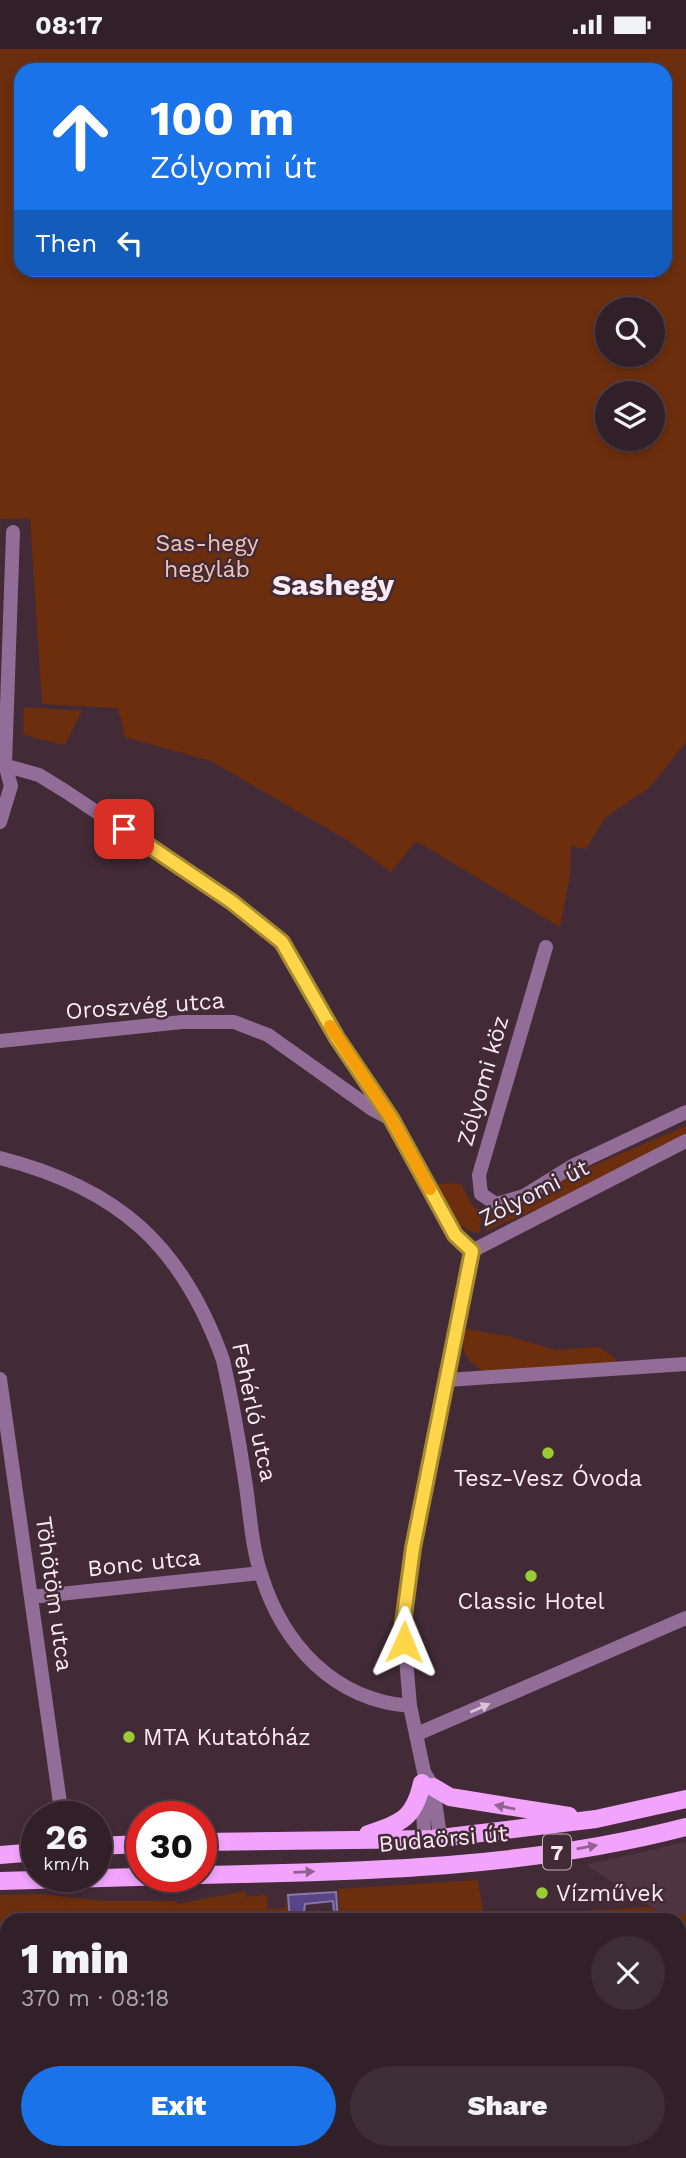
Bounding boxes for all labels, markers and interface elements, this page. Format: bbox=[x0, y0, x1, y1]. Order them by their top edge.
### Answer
text: 08:17 bbox=[35, 10, 103, 40]
text: 100 m bbox=[150, 89, 294, 147]
icon: ahead bbox=[35, 91, 126, 182]
text: Zólyomi út bbox=[150, 148, 316, 186]
icon: left bbox=[111, 224, 149, 262]
text: Then bbox=[35, 228, 97, 258]
map controls bbox=[595, 297, 665, 451]
button: search bbox=[595, 297, 665, 367]
button: layers bbox=[595, 381, 665, 451]
park label: Sas-hegy hegyláb bbox=[156, 530, 259, 583]
district label: Sashegy bbox=[272, 567, 394, 602]
pin bbox=[94, 799, 154, 859]
icon: arrive bbox=[105, 810, 143, 848]
street label: Oroszvég utca bbox=[65, 987, 225, 1025]
street label: Zólyomi köz bbox=[452, 1013, 514, 1149]
street label: Zólyomi út bbox=[475, 1154, 594, 1232]
street label: Fehérló utca bbox=[226, 1340, 282, 1484]
marker: Tesz-Vesz Óvoda bbox=[540, 1445, 556, 1461]
place label: Tesz-Vesz Óvoda bbox=[454, 1464, 642, 1492]
street label: Töhötöm utca bbox=[30, 1515, 78, 1673]
street label: Bonc utca bbox=[86, 1544, 202, 1582]
marker: Classic Hotel bbox=[523, 1568, 539, 1584]
place label: Classic Hotel bbox=[457, 1588, 605, 1615]
position arrow bbox=[367, 1605, 441, 1679]
one-way arrow bbox=[470, 1702, 490, 1714]
place label: MTA Kutatóház bbox=[143, 1724, 310, 1751]
marker: MTA Kutatóház bbox=[121, 1729, 137, 1745]
speed limit sign: 30 bbox=[126, 1801, 217, 1892]
one-way arrow bbox=[493, 1801, 515, 1812]
text: 26 bbox=[45, 1816, 88, 1858]
street label: Budaörsi út bbox=[377, 1820, 509, 1858]
road number: 7 bbox=[543, 1835, 571, 1869]
one-way arrow bbox=[576, 1841, 598, 1852]
text: km/h bbox=[43, 1853, 90, 1874]
one-way arrow bbox=[293, 1866, 315, 1877]
place label: Vízművek bbox=[556, 1880, 664, 1907]
marker: Vízművek bbox=[534, 1885, 550, 1901]
text: 1 min bbox=[21, 1934, 129, 1983]
button: close bbox=[591, 1936, 665, 2010]
text: 370 m · 08:18 bbox=[21, 1985, 169, 2012]
button: Exit bbox=[21, 2066, 336, 2146]
button: Share bbox=[350, 2066, 665, 2146]

